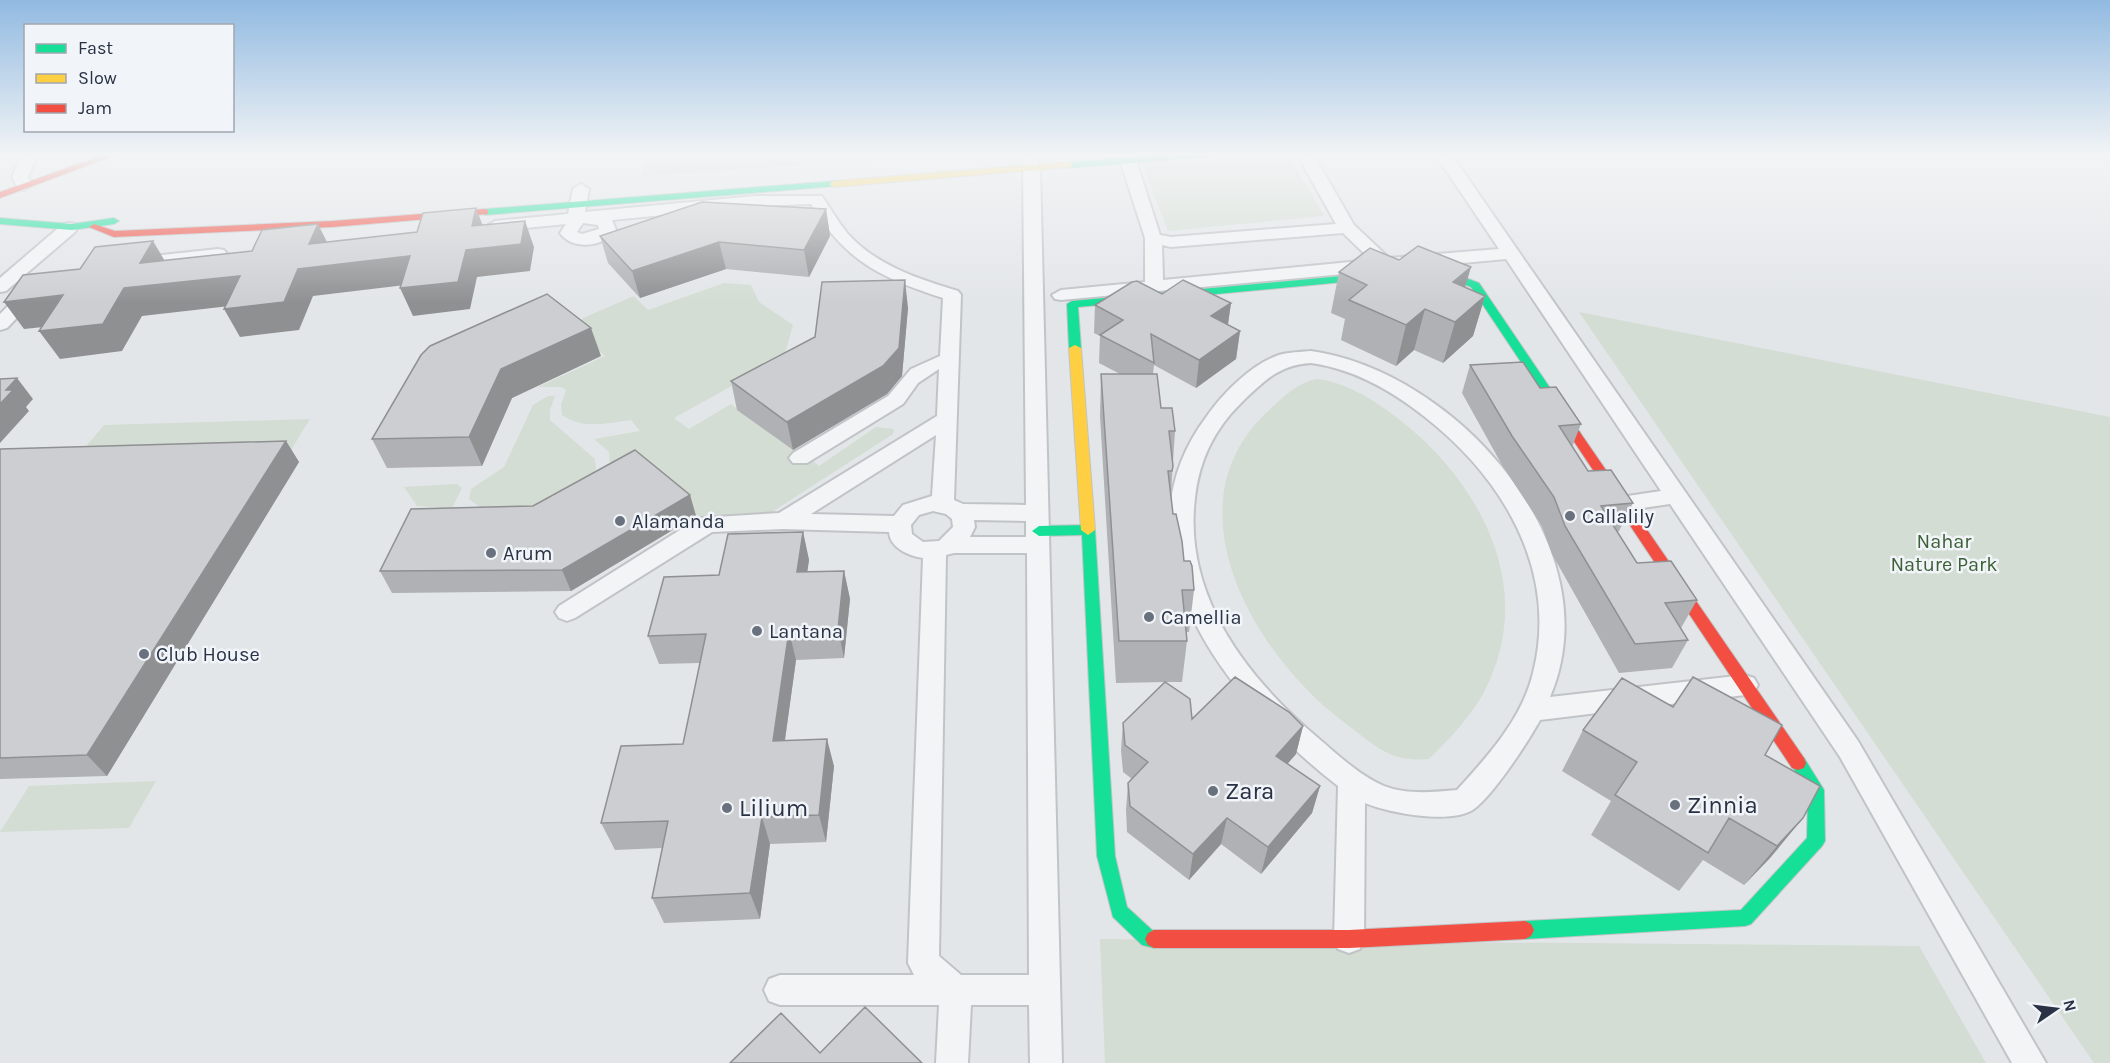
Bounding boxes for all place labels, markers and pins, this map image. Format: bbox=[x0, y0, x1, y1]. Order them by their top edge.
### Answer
place label: Callalily bbox=[1582, 505, 1654, 528]
marker: Callalily bbox=[1563, 509, 1577, 523]
place label: Alamanda bbox=[632, 510, 725, 533]
marker: Alamanda bbox=[613, 514, 627, 528]
place label: Arum bbox=[503, 542, 553, 565]
marker: Arum bbox=[484, 546, 498, 560]
place label: Camellia bbox=[1161, 606, 1241, 629]
marker: Camellia bbox=[1142, 610, 1156, 624]
place label: Lantana bbox=[769, 620, 843, 643]
marker: Lantana bbox=[750, 624, 764, 638]
place label: Club House bbox=[156, 643, 260, 666]
marker: Club House bbox=[137, 647, 151, 661]
place label: Zara bbox=[1225, 777, 1274, 805]
marker: Zara bbox=[1206, 784, 1220, 798]
place label: Zinnia bbox=[1687, 791, 1758, 819]
place label: Lilium bbox=[739, 794, 808, 822]
marker: Zinnia bbox=[1668, 798, 1682, 812]
marker: Lilium bbox=[720, 801, 734, 815]

